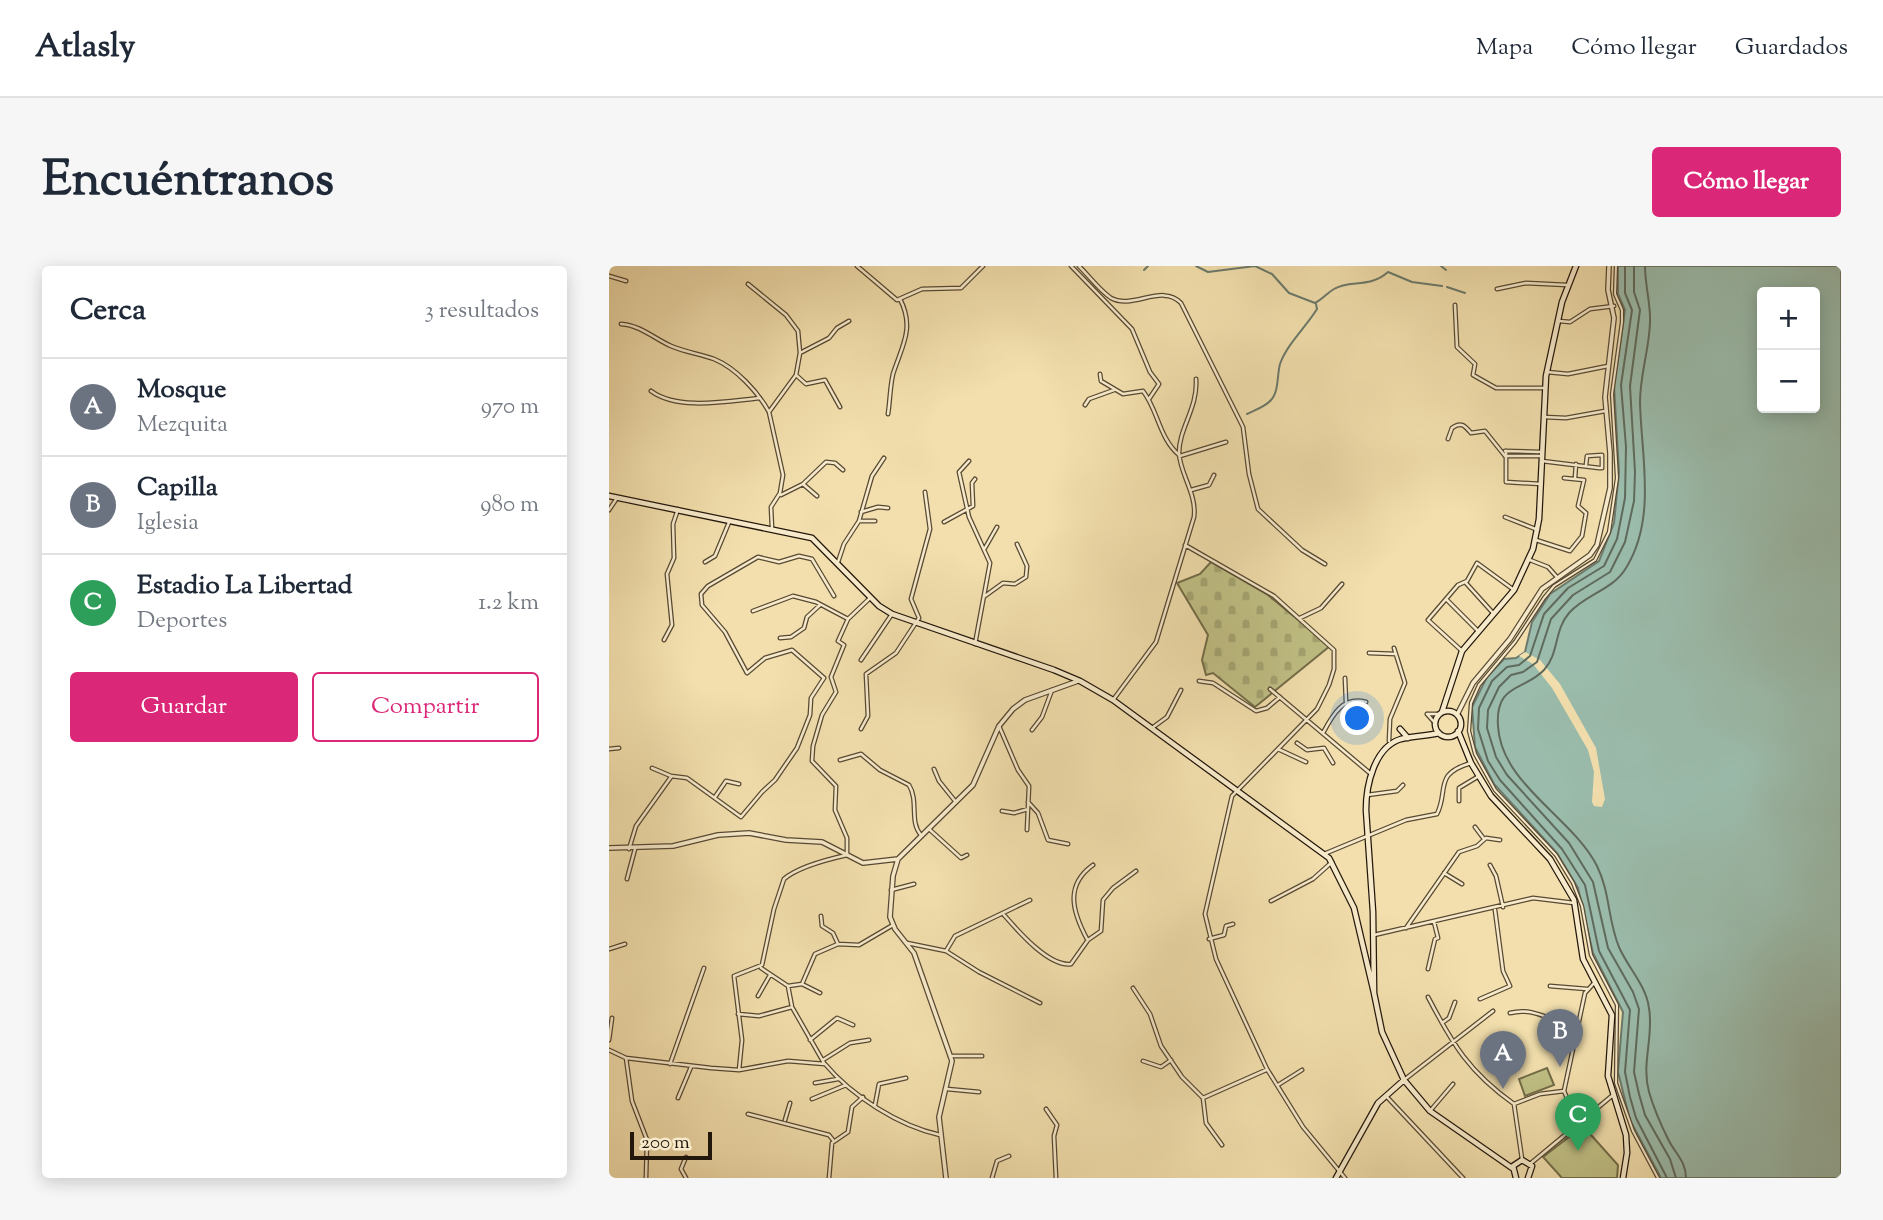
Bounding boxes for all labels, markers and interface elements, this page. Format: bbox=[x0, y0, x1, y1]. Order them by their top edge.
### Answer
text: Atlasly bbox=[35, 24, 135, 72]
text: Mapa bbox=[1476, 31, 1533, 65]
text: Cómo llegar bbox=[1571, 31, 1697, 65]
text: Guardados bbox=[1735, 31, 1848, 65]
text: Encuéntranos bbox=[42, 147, 334, 217]
button: Cómo llegar bbox=[1652, 147, 1841, 217]
map controls bbox=[1757, 287, 1820, 413]
button: + bbox=[1757, 287, 1820, 350]
text: Cerca bbox=[70, 290, 146, 333]
text: 3 resultados bbox=[424, 295, 539, 328]
button: − bbox=[1757, 350, 1820, 413]
text: Mosque bbox=[137, 372, 226, 409]
text: A bbox=[84, 391, 102, 424]
text: 970 m bbox=[481, 391, 539, 424]
text: Mezquita bbox=[137, 409, 228, 442]
text: Capilla bbox=[137, 470, 218, 507]
text: B bbox=[86, 489, 100, 522]
text: 980 m bbox=[480, 489, 539, 522]
text: Iglesia bbox=[137, 507, 199, 540]
text: Estadio La Libertad bbox=[137, 568, 352, 605]
text: C bbox=[84, 587, 102, 620]
text: 1.2 km bbox=[478, 587, 539, 620]
text: Deportes bbox=[137, 605, 227, 638]
button: Guardar bbox=[70, 672, 298, 742]
button: Compartir bbox=[312, 672, 539, 742]
your location bbox=[1340, 701, 1374, 735]
pin: B bbox=[1537, 1009, 1583, 1067]
pin: A bbox=[1480, 1031, 1526, 1089]
pin: C bbox=[1555, 1093, 1601, 1151]
scale bar bbox=[630, 1129, 712, 1161]
text: 200 m bbox=[641, 1130, 690, 1157]

